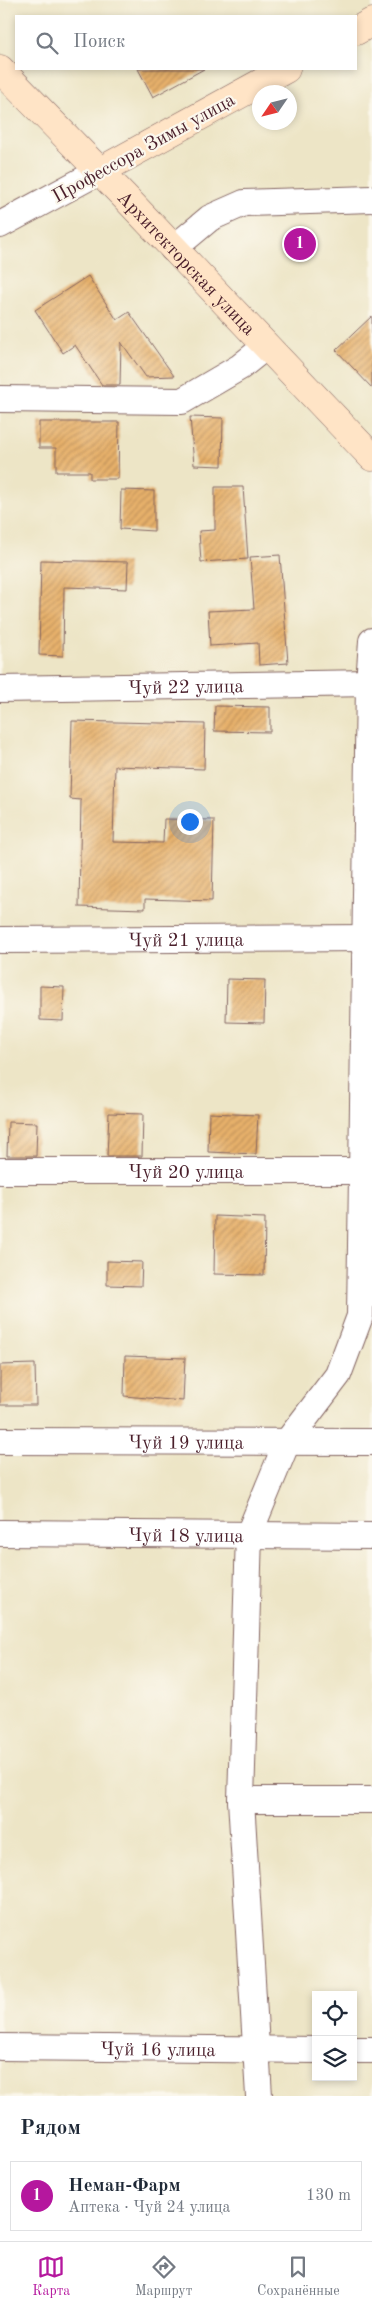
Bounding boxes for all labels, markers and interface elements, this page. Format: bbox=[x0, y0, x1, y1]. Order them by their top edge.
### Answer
search box bbox=[15, 15, 357, 70]
icon: search bbox=[33, 29, 61, 57]
text: Поиск bbox=[73, 33, 125, 52]
north arrow bbox=[252, 85, 297, 130]
street label: Профессора Зимы улица bbox=[50, 91, 239, 207]
street label: Архитекторская улица bbox=[113, 188, 258, 340]
pin: 1 bbox=[284, 225, 316, 263]
street label: Чуй 22 улица bbox=[128, 678, 245, 699]
your location bbox=[177, 809, 203, 835]
street label: Чуй 21 улица bbox=[128, 932, 244, 951]
street label: Чуй 20 улица bbox=[128, 1164, 244, 1183]
street label: Чуй 19 улица bbox=[128, 1434, 244, 1454]
street label: Чуй 18 улица bbox=[128, 1527, 244, 1547]
map controls bbox=[312, 1991, 357, 2081]
button: locate bbox=[312, 1991, 357, 2036]
button: layers bbox=[312, 2036, 357, 2081]
street label: Чуй 16 улица bbox=[100, 2041, 216, 2061]
text: Рядом bbox=[20, 2118, 81, 2139]
text: Неман-Фарм bbox=[68, 2177, 181, 2196]
text: 1 bbox=[32, 2188, 42, 2204]
text: 130 m bbox=[306, 2188, 351, 2204]
text: Аптека · Чуй 24 улица bbox=[68, 2200, 231, 2216]
tab: Карта bbox=[32, 2253, 70, 2300]
tab: Маршрут bbox=[135, 2253, 192, 2300]
tab: Сохранённые bbox=[257, 2253, 340, 2300]

